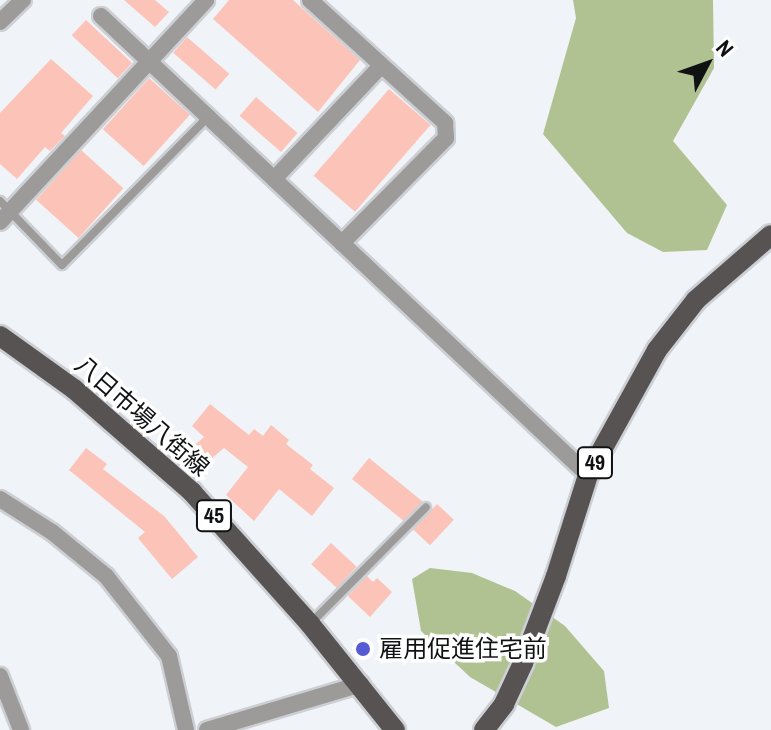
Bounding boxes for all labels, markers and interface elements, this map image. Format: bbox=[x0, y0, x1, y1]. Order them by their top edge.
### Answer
north arrow bbox=[667, 24, 747, 104]
text: N bbox=[710, 33, 741, 63]
street label: 八日市場八街線 bbox=[69, 350, 215, 482]
road number: 49 bbox=[575, 445, 615, 481]
road number: 45 bbox=[194, 498, 234, 534]
place label: 雇用促進住宅前 bbox=[379, 635, 547, 663]
marker: 雇用促進住宅前 bbox=[354, 640, 372, 658]

